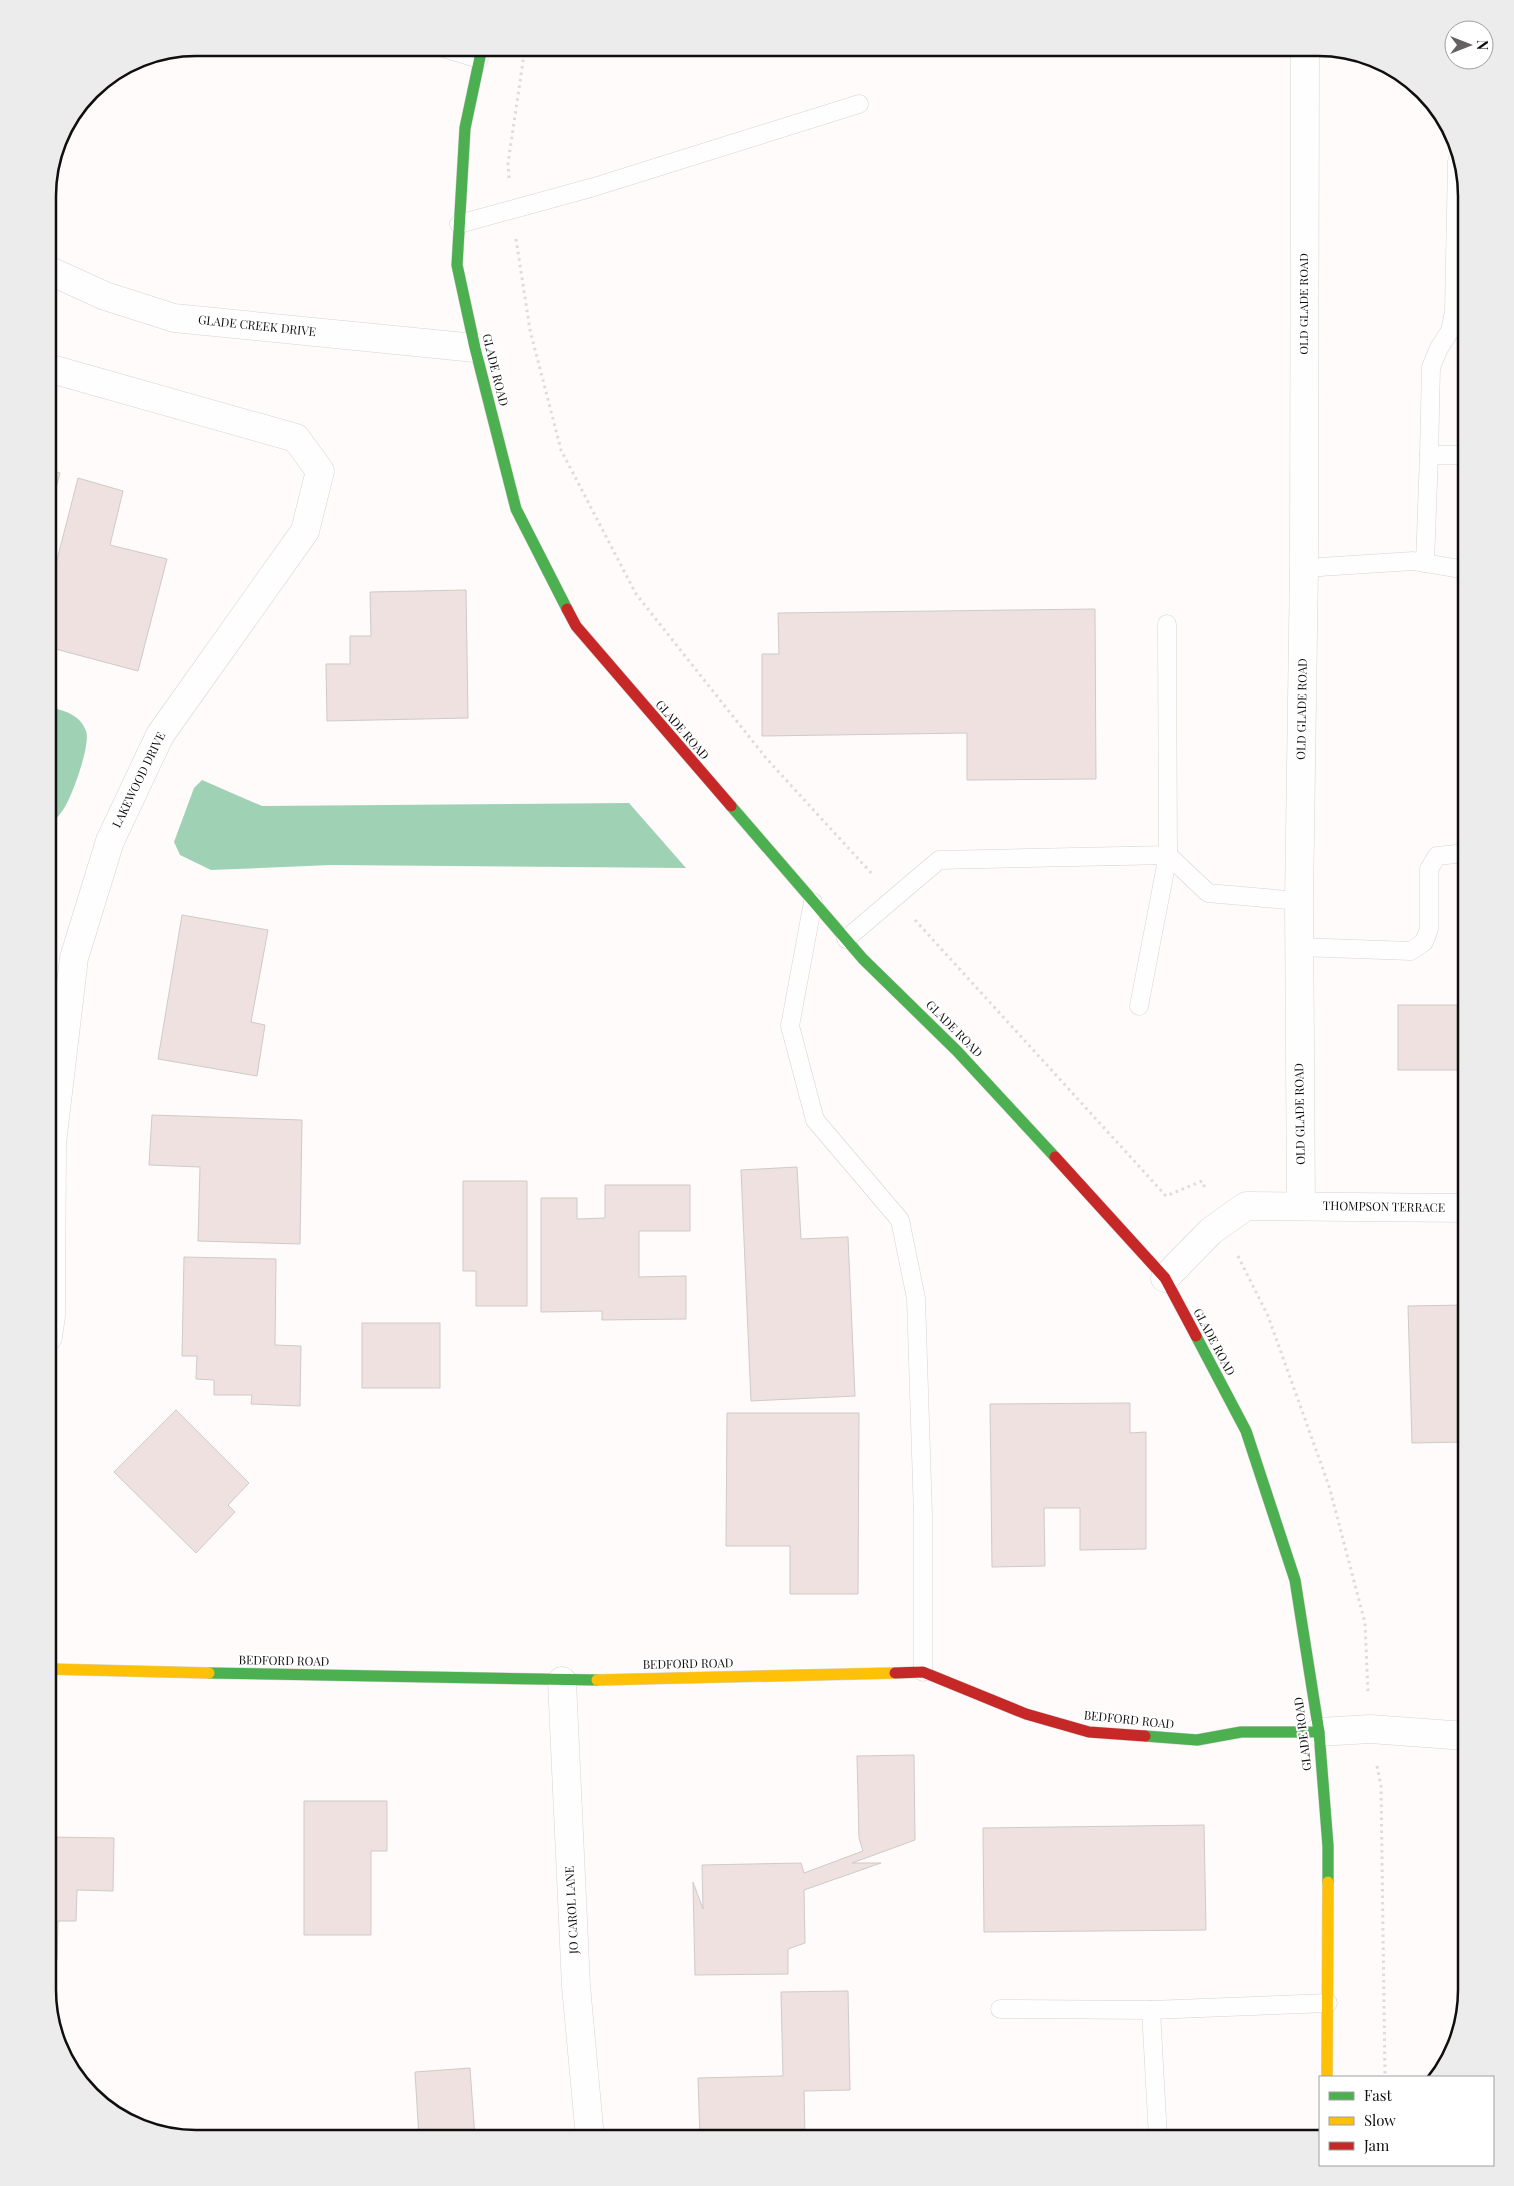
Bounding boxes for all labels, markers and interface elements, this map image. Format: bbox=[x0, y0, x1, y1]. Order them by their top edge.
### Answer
north arrow bbox=[1444, 20, 1494, 70]
text: N bbox=[1473, 40, 1492, 50]
street label: OLD GLADE ROAD bbox=[1295, 253, 1311, 355]
street label: GLADE CREEK DRIVE bbox=[197, 311, 317, 339]
street label: GLADE ROAD bbox=[479, 332, 513, 408]
street label: OLD GLADE ROAD bbox=[1292, 658, 1310, 760]
street label: GLADE ROAD bbox=[652, 696, 713, 763]
street label: LAKEWOOD DRIVE bbox=[108, 729, 168, 830]
street label: GLADE ROAD bbox=[923, 996, 987, 1060]
street label: OLD GLADE ROAD bbox=[1290, 1063, 1308, 1165]
street label: THOMPSON TERRACE bbox=[1323, 1197, 1445, 1215]
street label: GLADE ROAD bbox=[1190, 1305, 1240, 1378]
street label: BEDFORD ROAD bbox=[239, 1651, 330, 1669]
street label: BEDFORD ROAD bbox=[643, 1654, 734, 1672]
street label: GLADE ROAD bbox=[1290, 1696, 1314, 1772]
street label: BEDFORD ROAD bbox=[1083, 1706, 1175, 1732]
street label: JO CAROL LANE bbox=[561, 1866, 581, 1955]
legend bbox=[1319, 2076, 1494, 2166]
text: Fast bbox=[1364, 2085, 1393, 2105]
text: Slow bbox=[1364, 2110, 1396, 2130]
text: Jam bbox=[1363, 2135, 1390, 2155]

